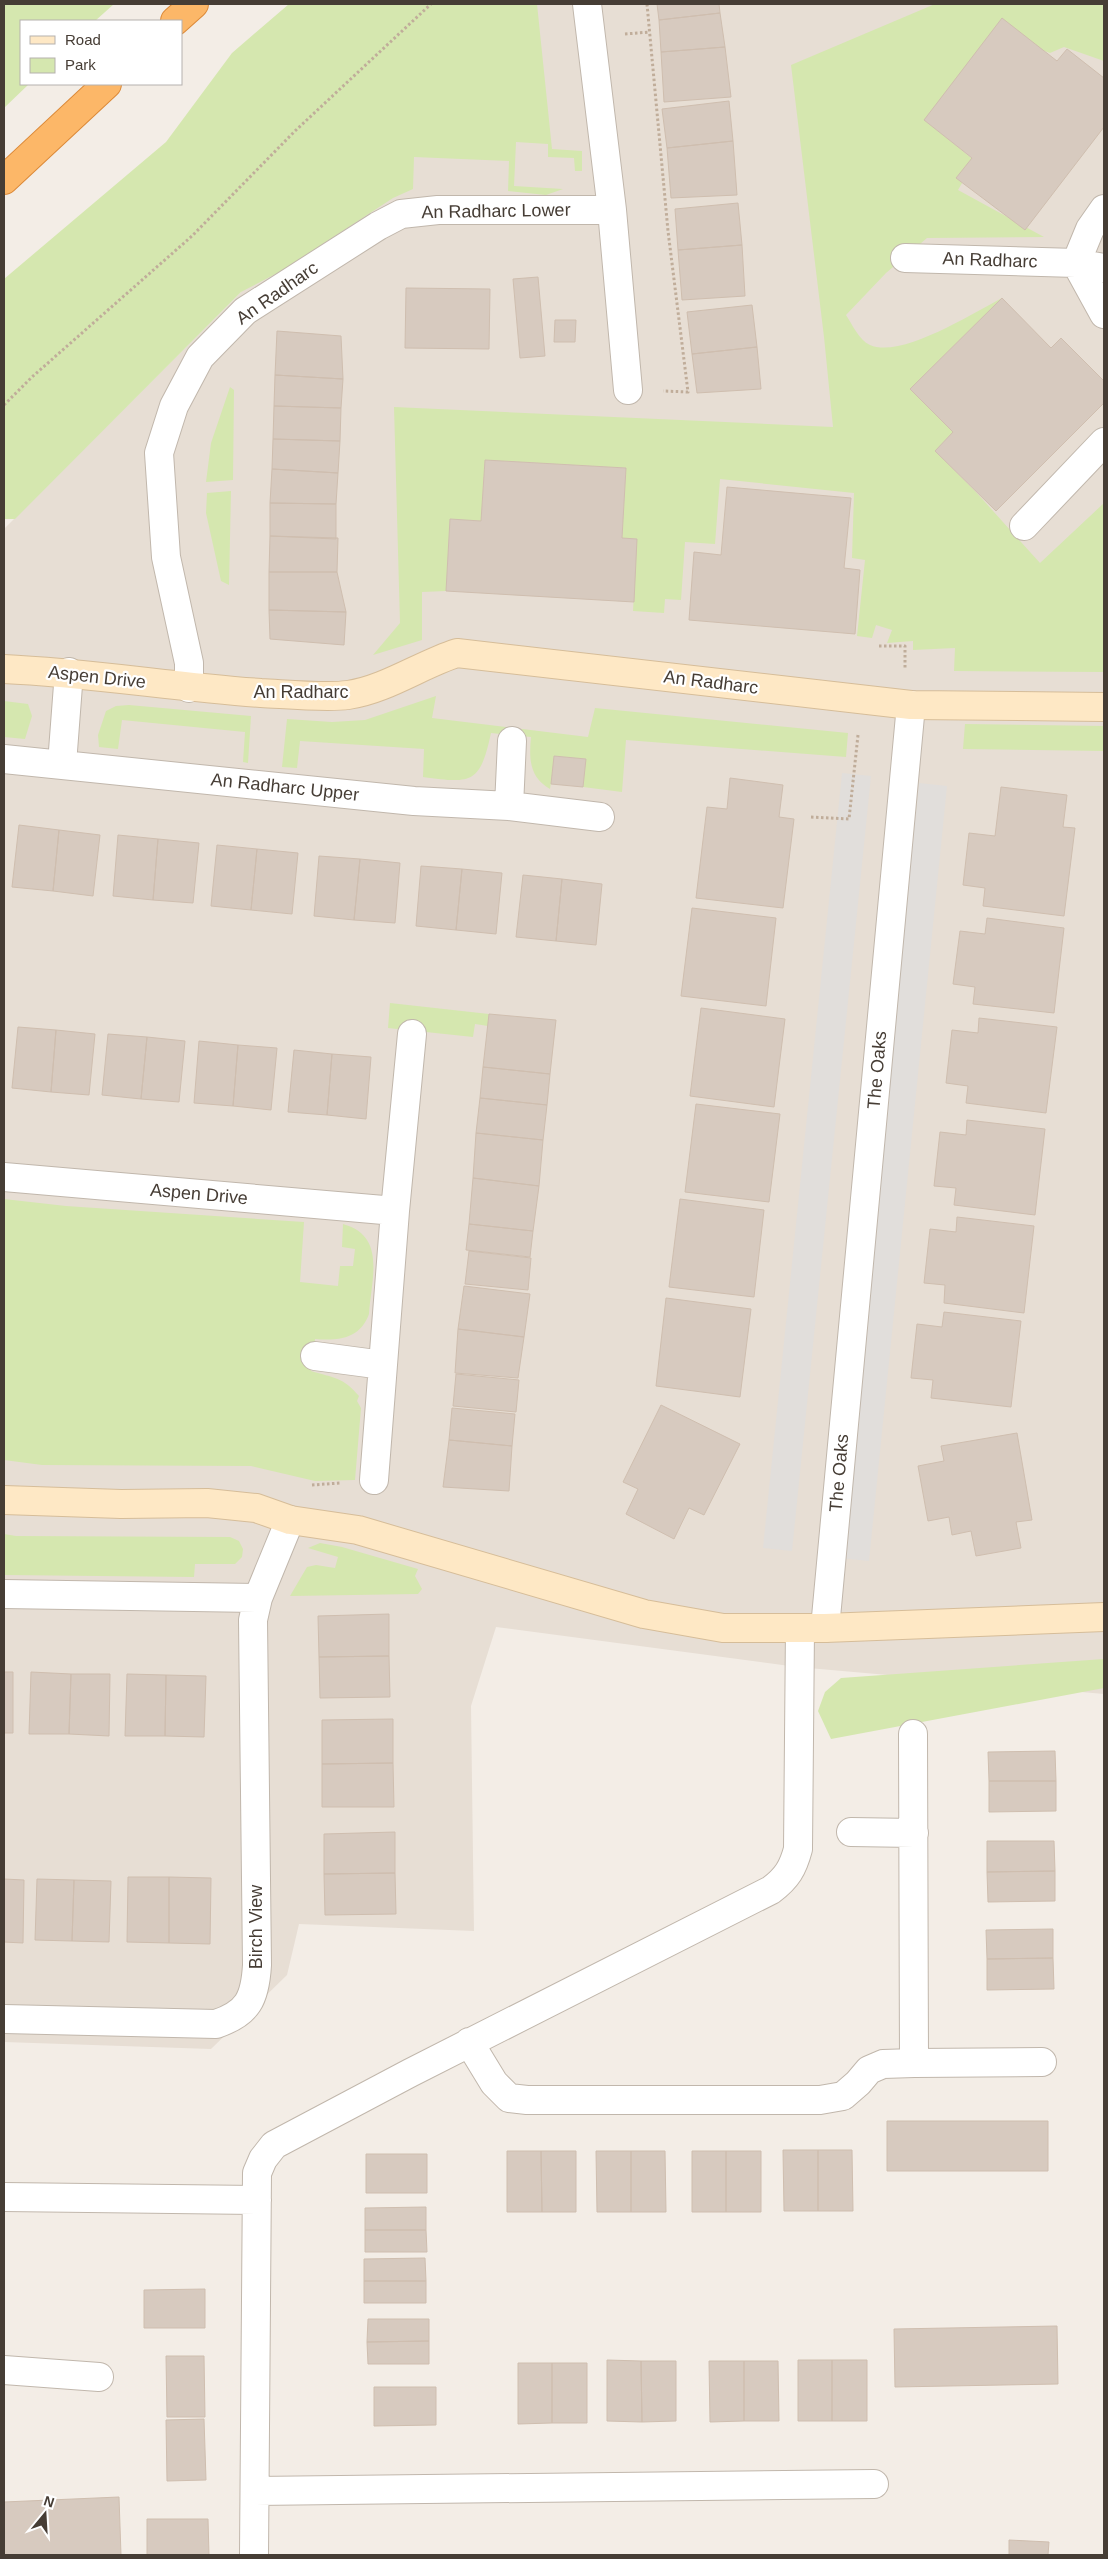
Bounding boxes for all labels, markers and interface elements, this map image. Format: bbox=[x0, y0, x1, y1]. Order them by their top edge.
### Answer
legend bbox=[20, 20, 182, 85]
text: Road bbox=[65, 31, 101, 48]
text: Park bbox=[65, 56, 96, 73]
street label: An Radharc Lower bbox=[421, 200, 571, 222]
street label: An Radharc bbox=[942, 248, 1038, 272]
street label: An Radharc bbox=[232, 258, 322, 328]
street label: Aspen Drive bbox=[47, 662, 147, 692]
street label: An Radharc bbox=[663, 666, 759, 698]
street label: An Radharc bbox=[253, 682, 349, 702]
street label: An Radharc Upper bbox=[210, 769, 360, 805]
street label: The Oaks bbox=[864, 1030, 890, 1110]
street label: Aspen Drive bbox=[149, 1180, 249, 1208]
street label: The Oaks bbox=[826, 1433, 852, 1513]
street label: Birch View bbox=[246, 1884, 266, 1969]
north arrow bbox=[20, 2489, 70, 2539]
text: N bbox=[42, 2492, 56, 2511]

